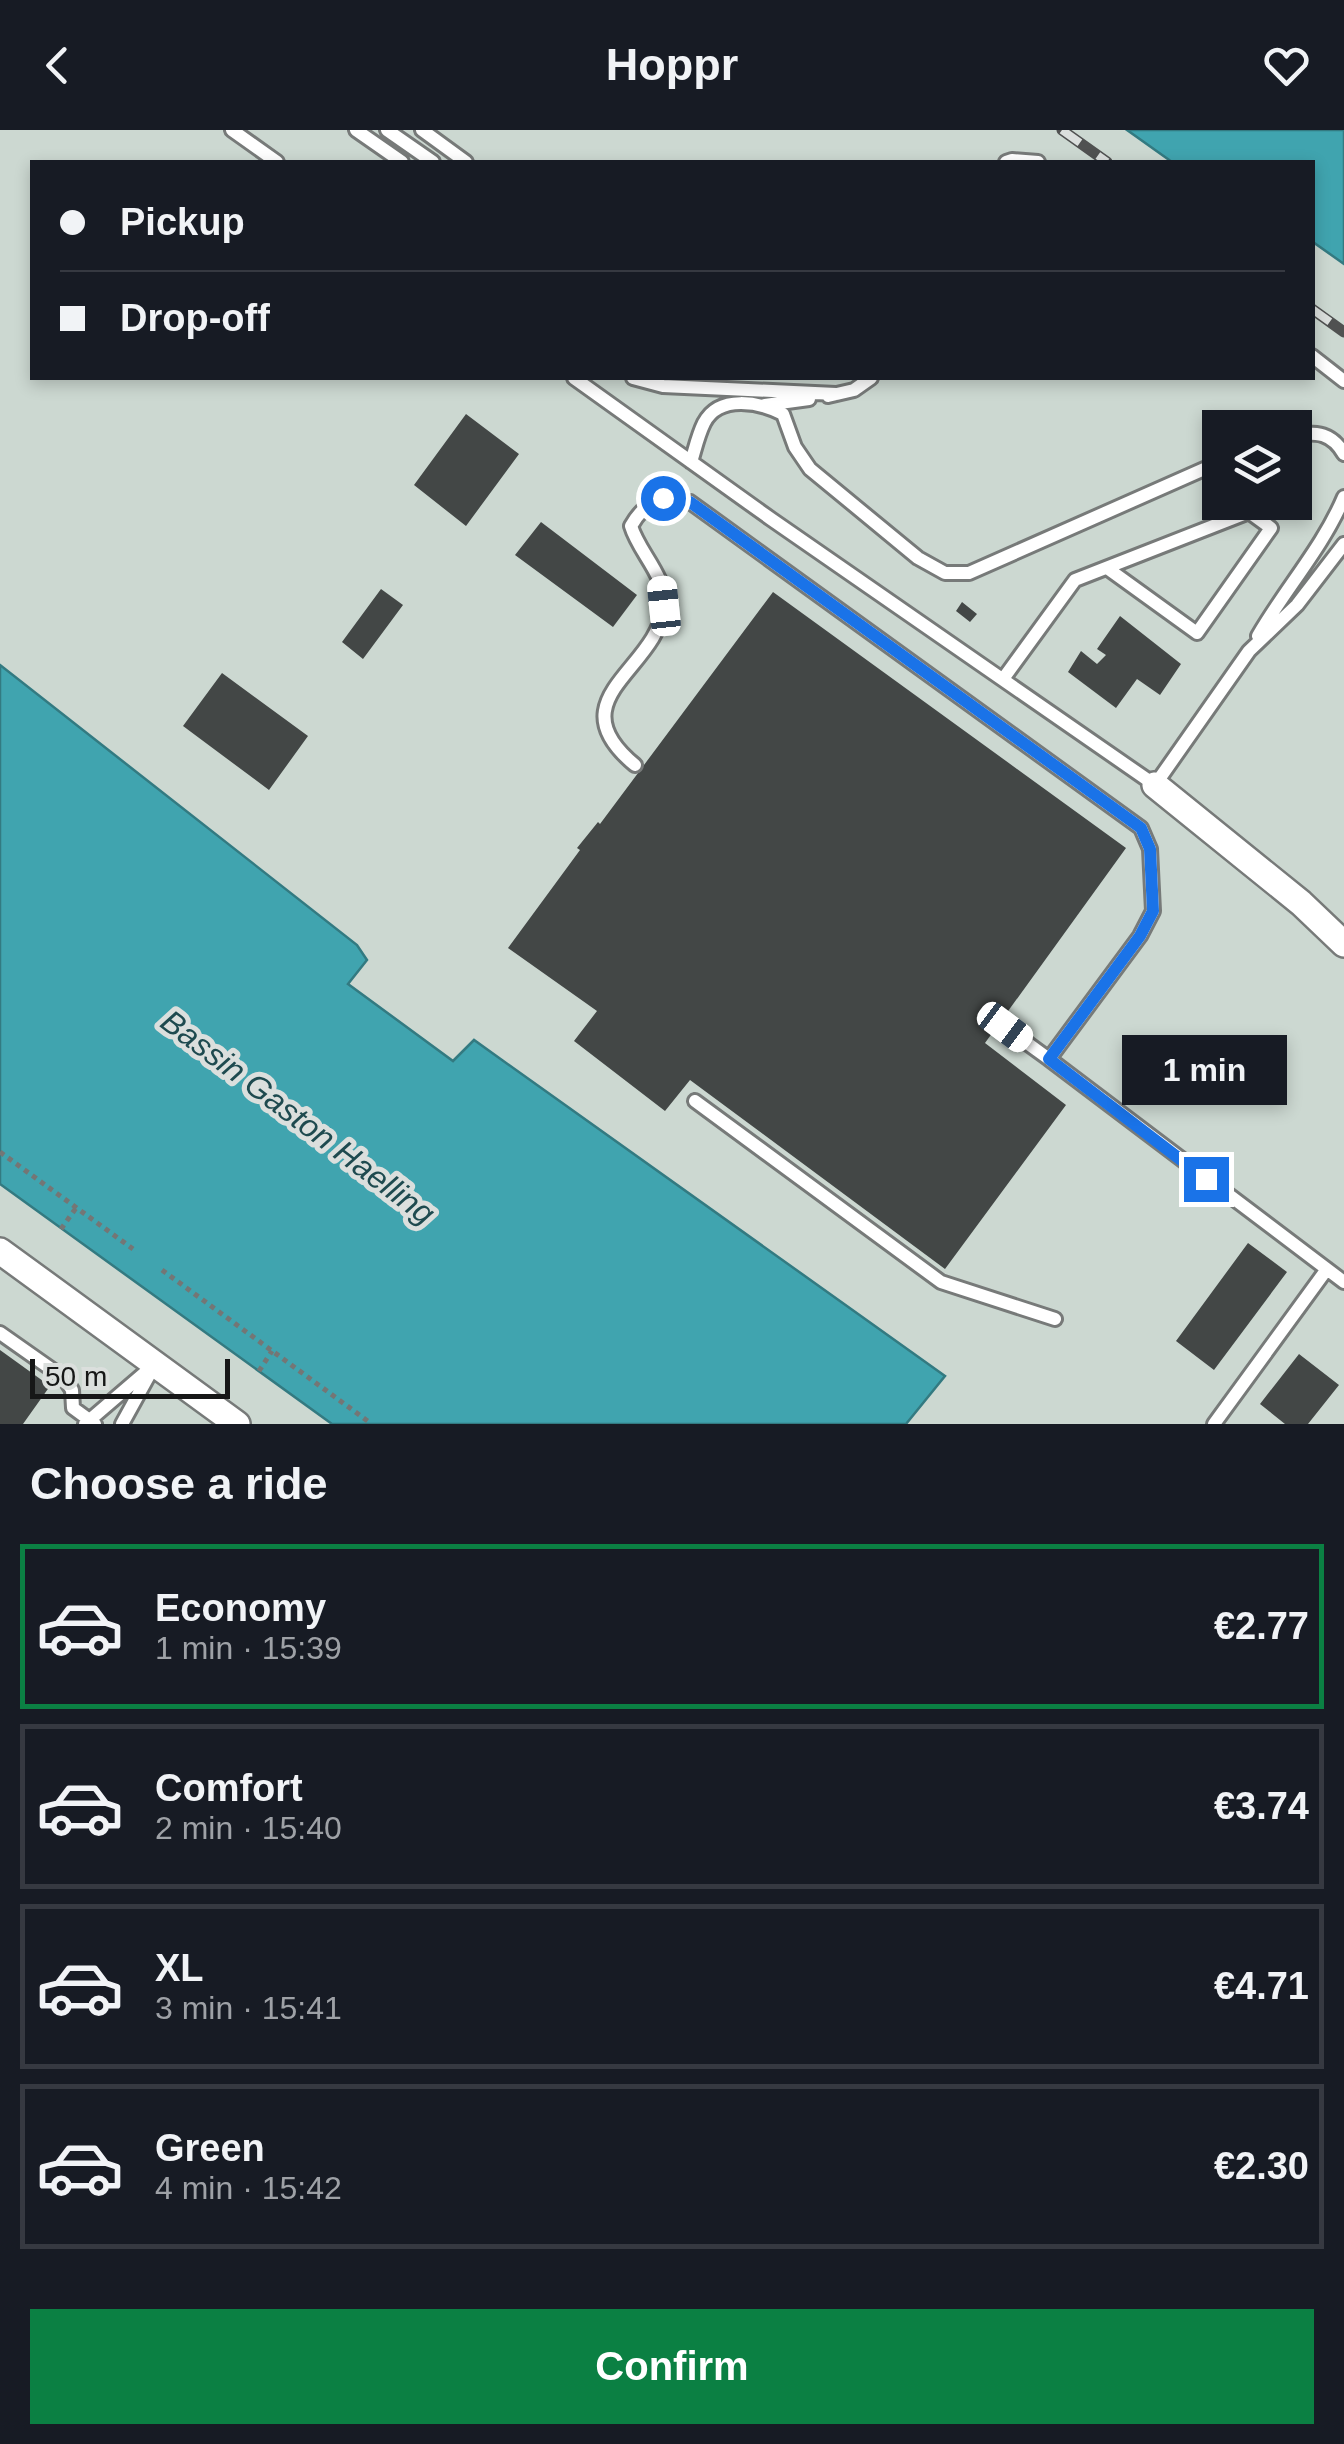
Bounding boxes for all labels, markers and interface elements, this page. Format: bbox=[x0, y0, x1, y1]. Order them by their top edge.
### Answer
icon: back bbox=[30, 38, 85, 93]
icon: heart bbox=[1259, 38, 1314, 93]
text: Hoppr bbox=[606, 39, 738, 90]
text: Pickup bbox=[120, 201, 245, 243]
text: Drop-off bbox=[120, 297, 270, 339]
map controls bbox=[1202, 410, 1312, 520]
button: layers bbox=[1202, 410, 1312, 520]
route start bbox=[641, 476, 686, 521]
car bbox=[646, 575, 682, 637]
car bbox=[972, 997, 1038, 1057]
water label: Bassin Gaston Haelling bbox=[154, 1003, 442, 1232]
callout: 1 min bbox=[1124, 1034, 1288, 1104]
text: 1 min bbox=[1163, 1052, 1246, 1088]
route end bbox=[1184, 1157, 1229, 1202]
scale bar bbox=[30, 1354, 230, 1398]
text: 50 m bbox=[45, 1361, 107, 1392]
text: Choose a ride bbox=[30, 1458, 328, 1509]
icon: car bbox=[35, 1582, 125, 1672]
text: Economy bbox=[155, 1587, 326, 1629]
text: €2.77 bbox=[1214, 1605, 1309, 1647]
text: 1 min · 15:39 bbox=[155, 1630, 342, 1666]
icon: car bbox=[35, 1762, 125, 1852]
text: Comfort bbox=[155, 1767, 303, 1809]
text: €3.74 bbox=[1214, 1785, 1309, 1827]
text: 2 min · 15:40 bbox=[155, 1810, 342, 1846]
icon: car bbox=[35, 1942, 125, 2032]
text: XL bbox=[155, 1947, 204, 1989]
text: €4.71 bbox=[1214, 1965, 1309, 2007]
text: 3 min · 15:41 bbox=[155, 1990, 342, 2026]
icon: car bbox=[35, 2122, 125, 2212]
text: Green bbox=[155, 2127, 265, 2169]
text: €2.30 bbox=[1214, 2145, 1309, 2187]
text: 4 min · 15:42 bbox=[155, 2170, 342, 2206]
button: Confirm bbox=[30, 2309, 1314, 2424]

